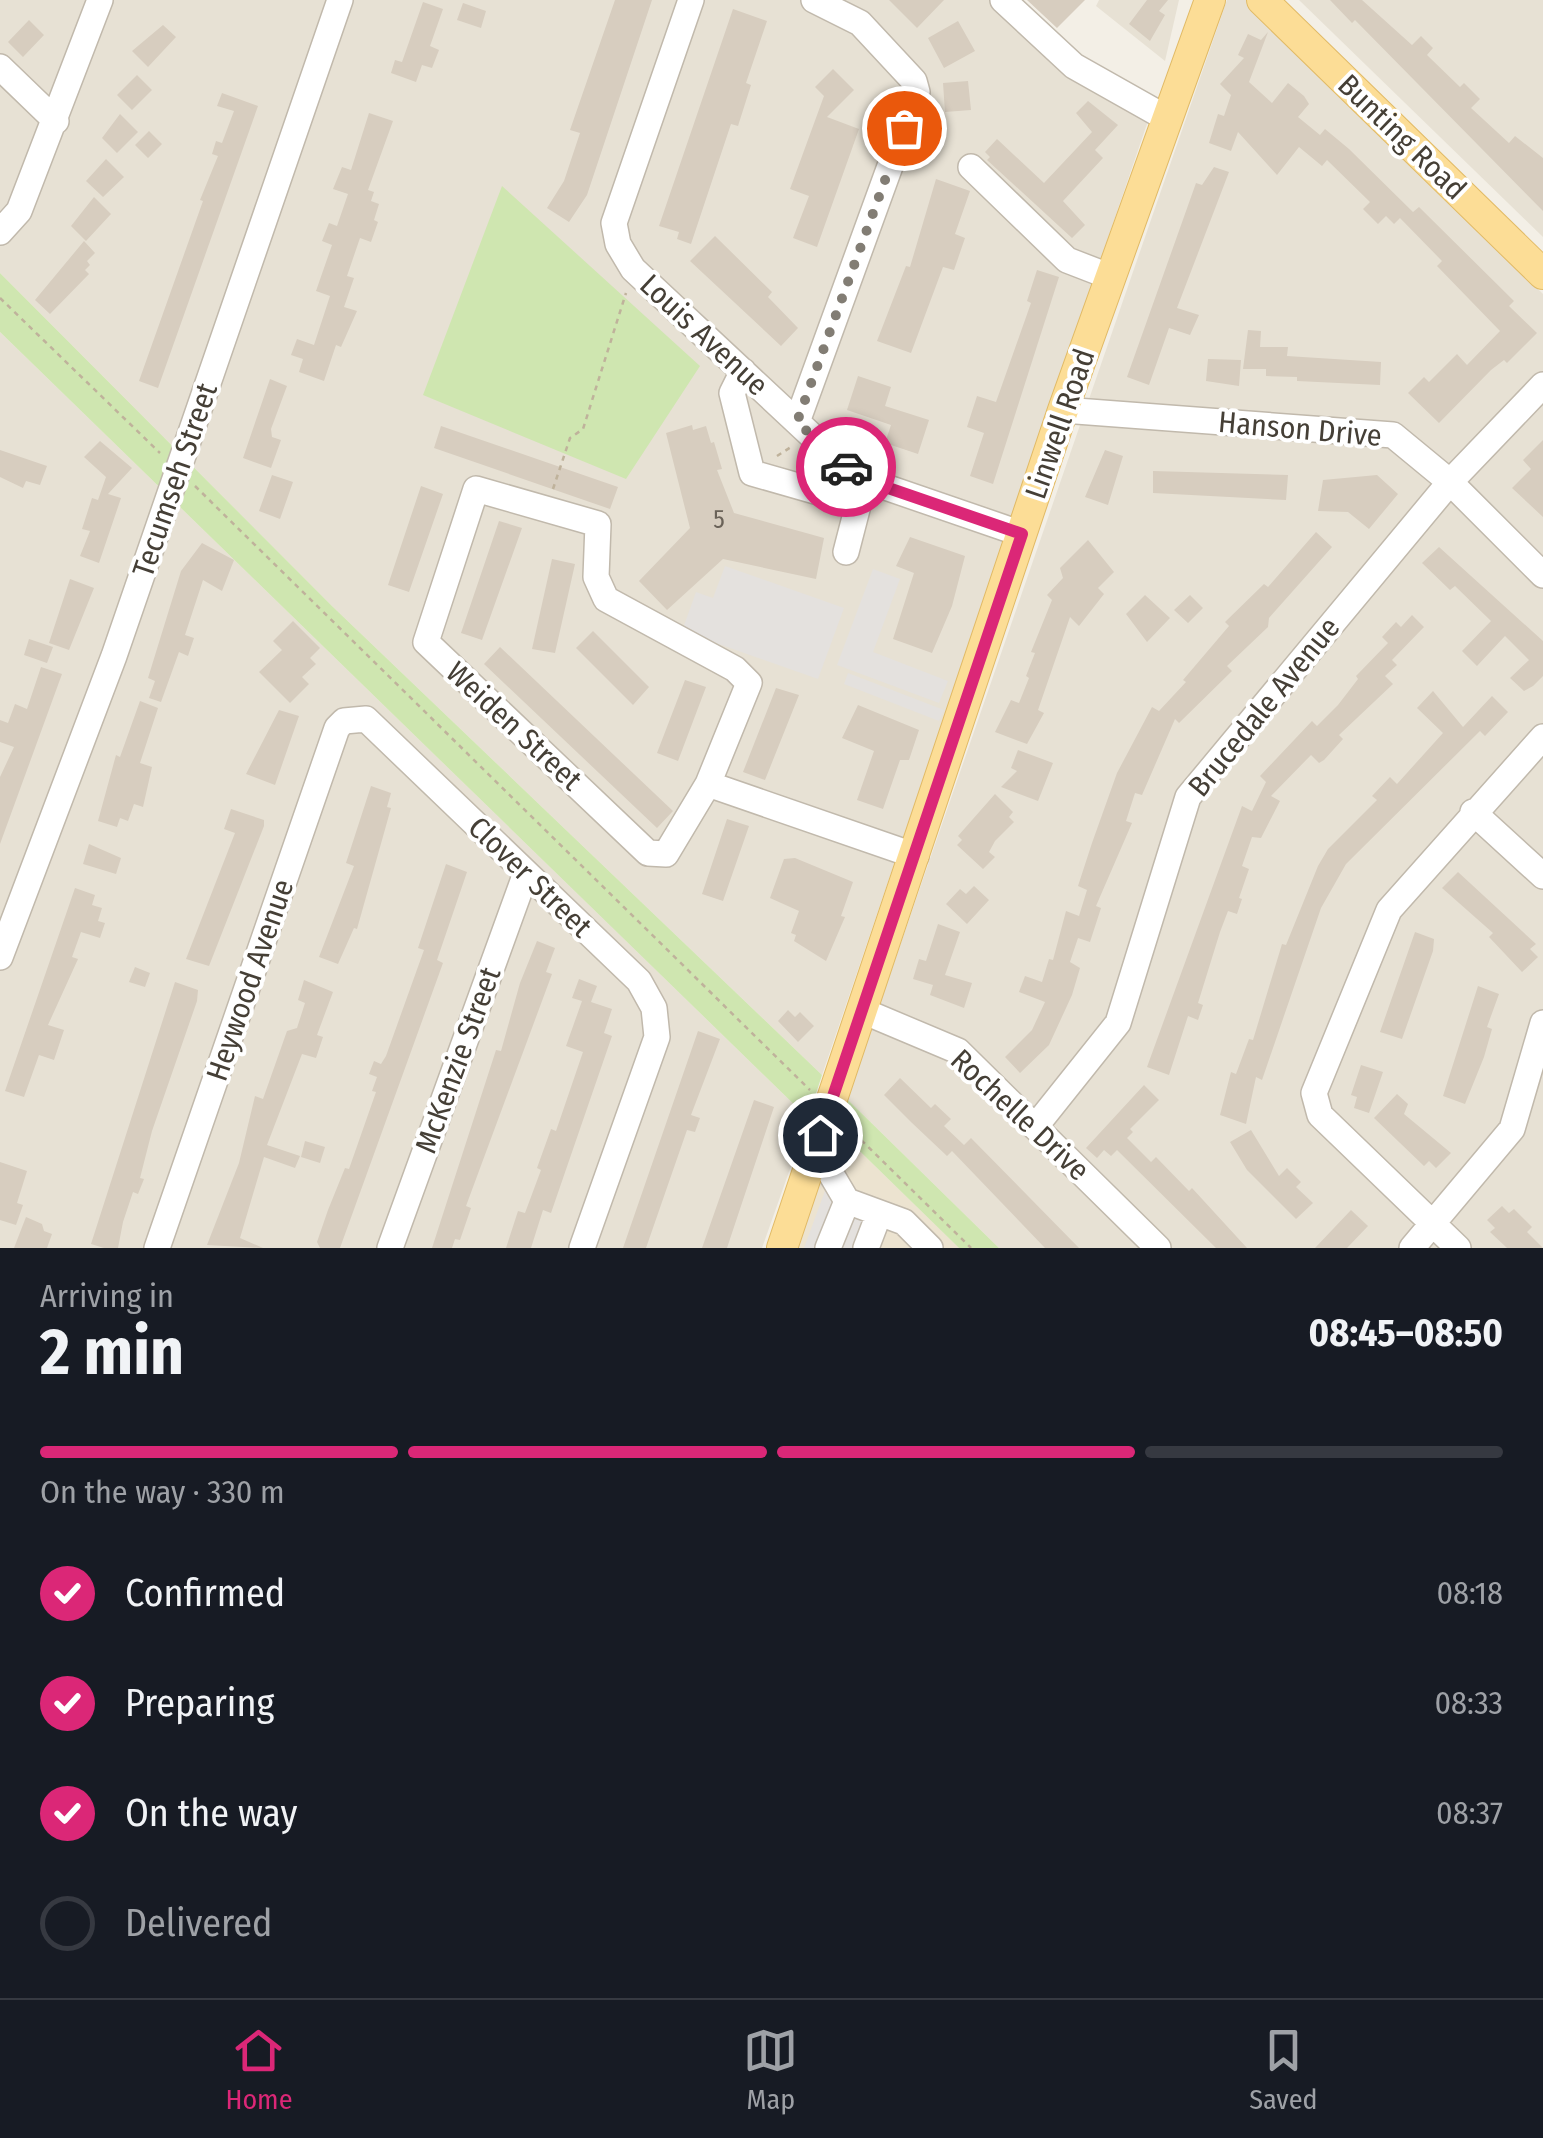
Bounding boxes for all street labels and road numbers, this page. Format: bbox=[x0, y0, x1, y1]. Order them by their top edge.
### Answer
street label: Bunting Road bbox=[1330, 67, 1474, 207]
street label: Louis Avenue bbox=[633, 267, 775, 403]
street label: Linwell Road bbox=[1018, 344, 1102, 504]
street label: Tecumseh Street bbox=[125, 378, 225, 582]
street label: Hanson Drive bbox=[1217, 404, 1383, 454]
street label: Brucedale Avenue bbox=[1181, 610, 1347, 804]
street label: Weiden Street bbox=[439, 654, 589, 798]
street label: Clover Street bbox=[461, 809, 599, 945]
street label: Heywood Avenue bbox=[199, 875, 301, 1085]
street label: McKenzie Street bbox=[408, 962, 508, 1158]
street label: Rochelle Drive bbox=[943, 1042, 1097, 1188]

